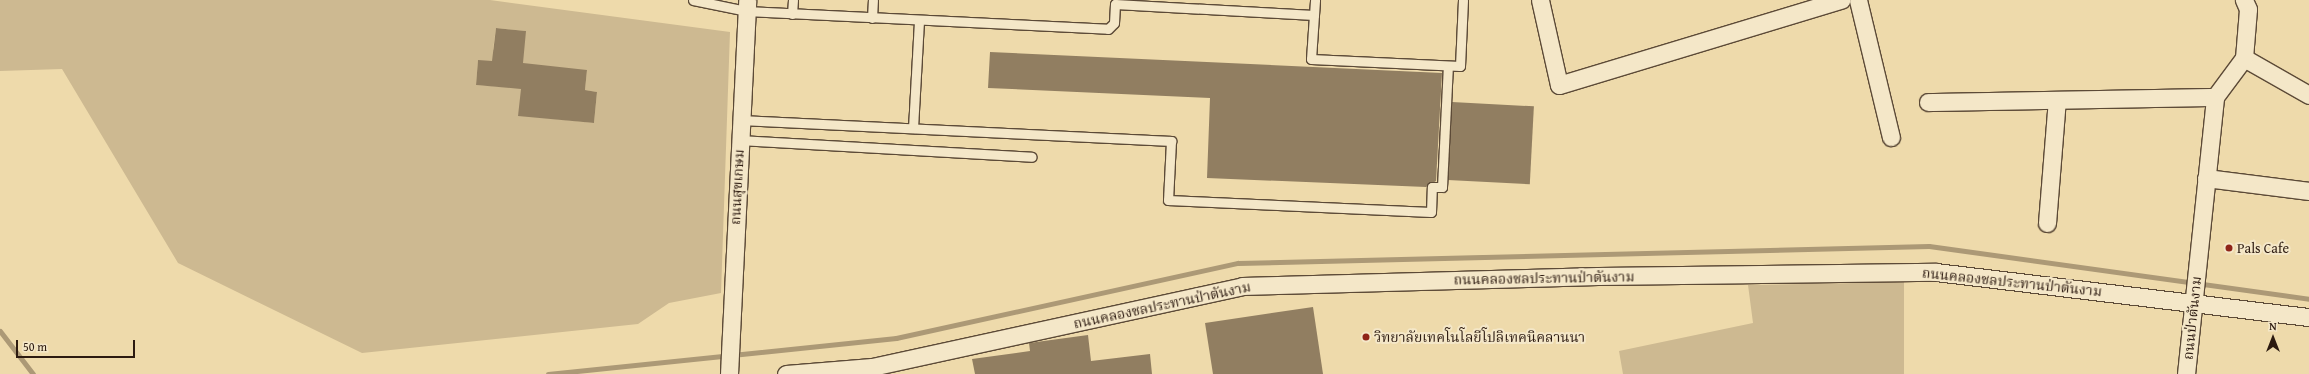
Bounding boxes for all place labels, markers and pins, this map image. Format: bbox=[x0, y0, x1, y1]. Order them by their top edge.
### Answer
place label: Pals Cafe bbox=[2237, 240, 2289, 256]
marker: Pals Cafe bbox=[2224, 243, 2234, 253]
place label: วิทยาลัยเทคโนโลยีโปลิเทคนิคลานนา bbox=[1374, 329, 1585, 345]
marker: วิทยาลัยเทคโนโลยีโปลิเทคนิคลานนา bbox=[1361, 332, 1371, 342]

